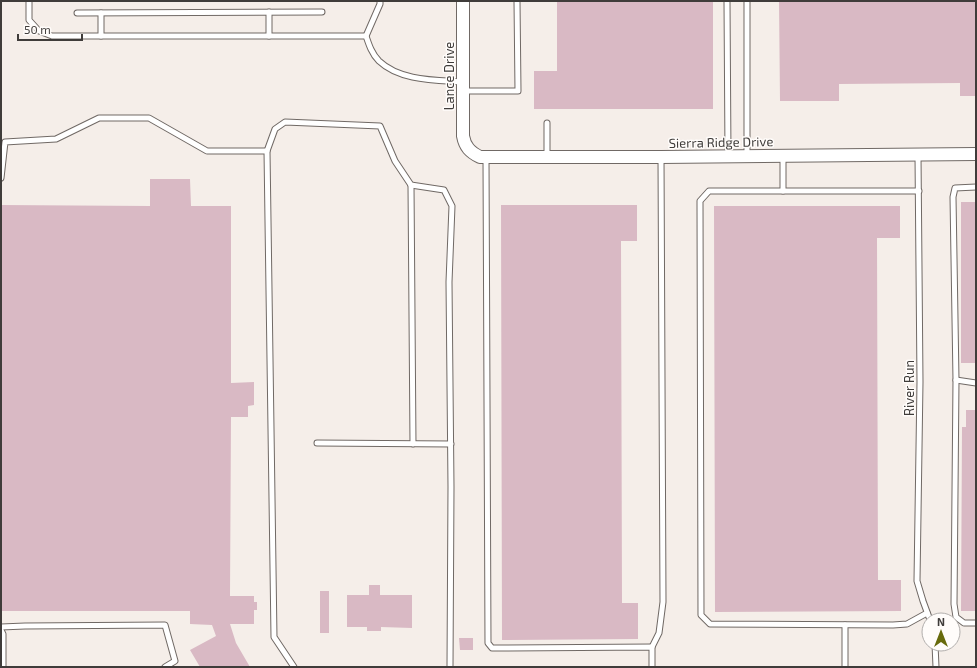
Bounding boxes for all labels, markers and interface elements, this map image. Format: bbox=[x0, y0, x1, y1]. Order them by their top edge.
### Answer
scale bar bbox=[18, 16, 82, 42]
text: 50 m bbox=[24, 22, 51, 36]
street label: Lance Drive bbox=[441, 42, 457, 110]
street label: Sierra Ridge Drive bbox=[669, 133, 773, 151]
street label: River Run bbox=[901, 360, 917, 416]
north arrow bbox=[921, 612, 961, 652]
text: N bbox=[937, 615, 945, 628]

